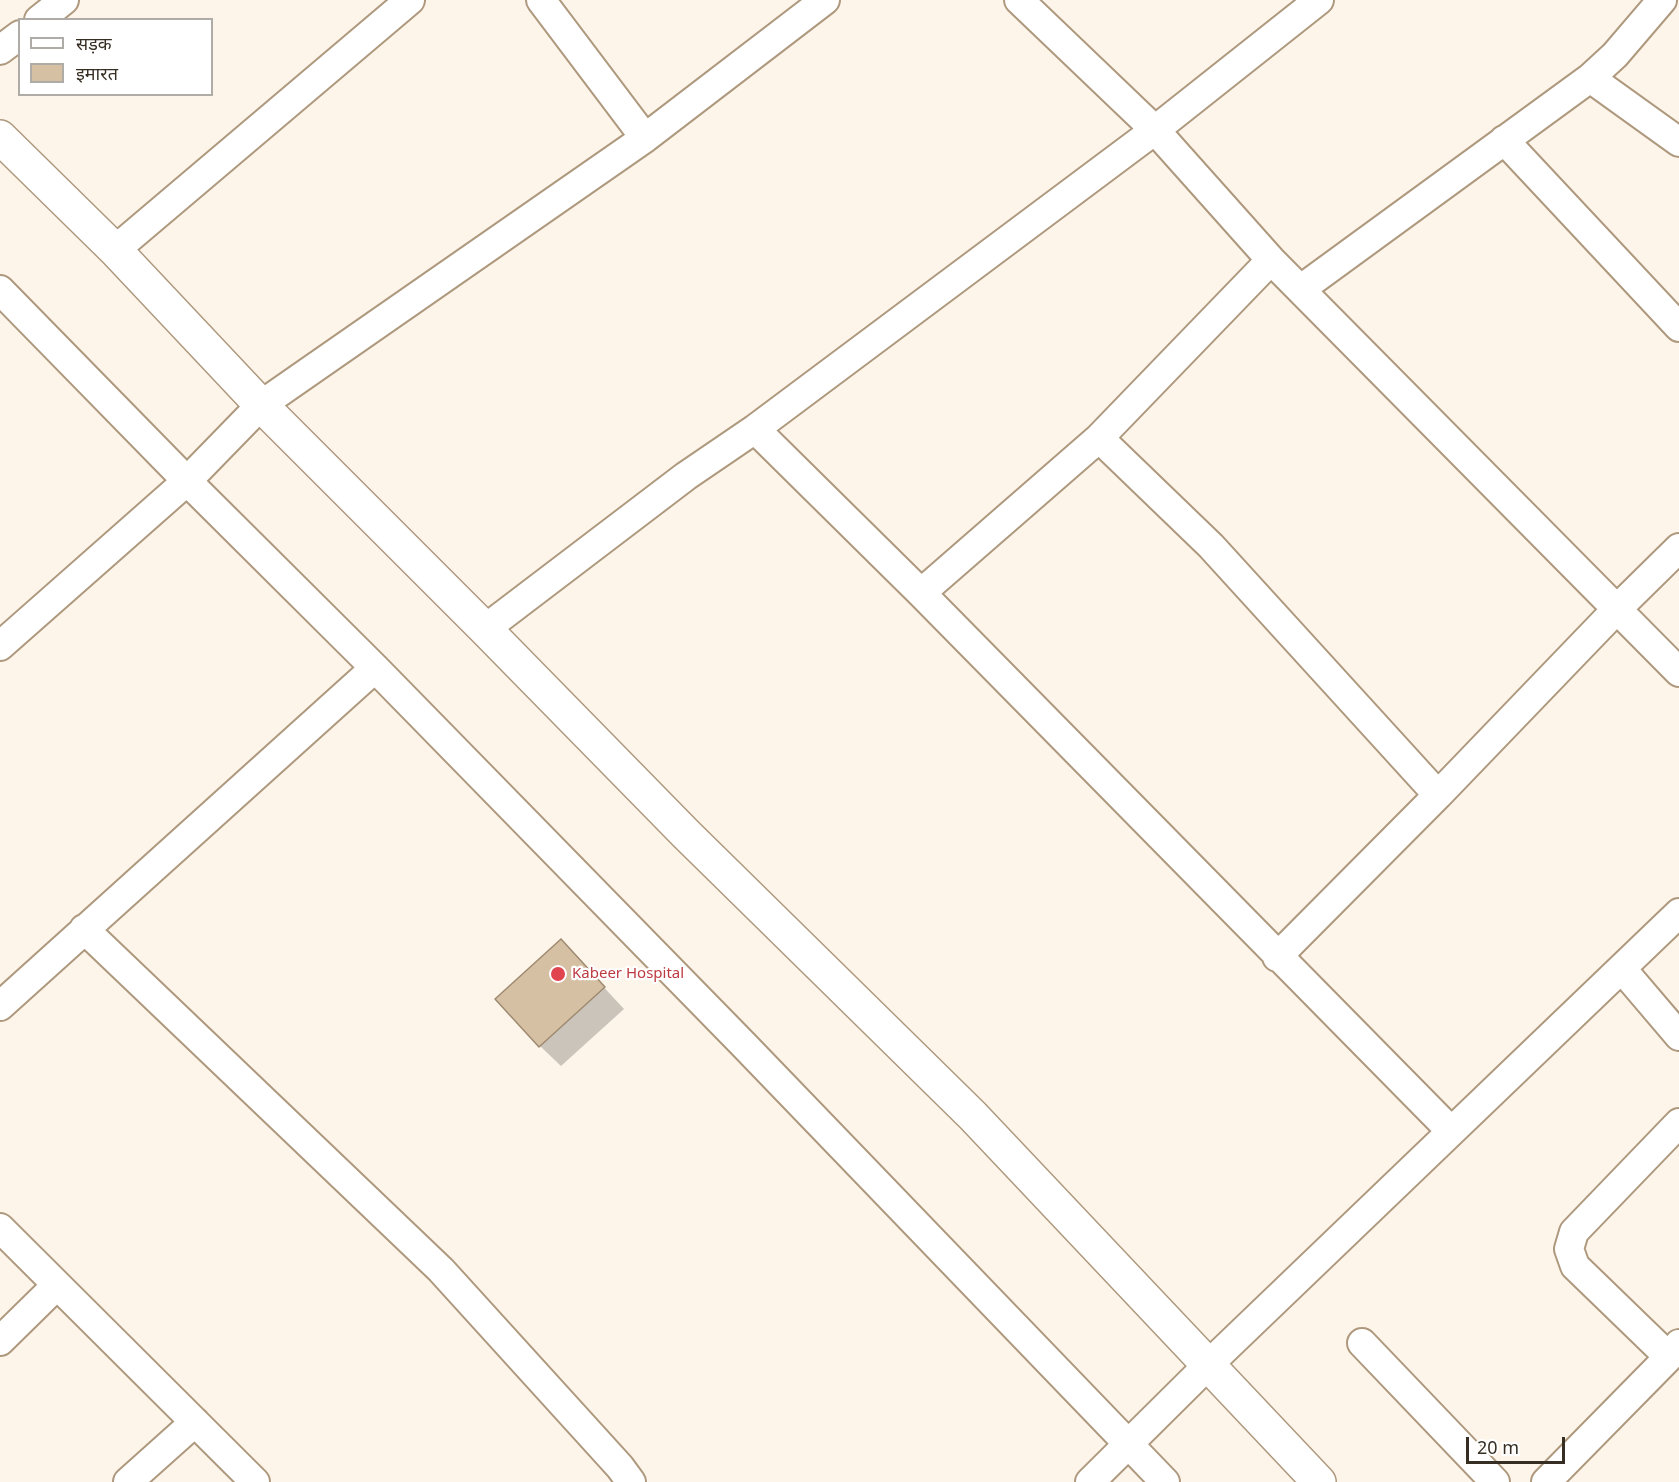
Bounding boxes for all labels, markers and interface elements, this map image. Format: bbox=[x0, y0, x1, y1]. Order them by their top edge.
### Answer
legend bbox=[18, 18, 213, 96]
text: सड़क bbox=[76, 31, 112, 55]
text: इमारत bbox=[76, 61, 118, 85]
marker: Kabeer Hospital bbox=[549, 965, 567, 983]
place label: Kabeer Hospital bbox=[572, 965, 684, 983]
scale bar bbox=[1469, 1425, 1568, 1463]
text: 20 m bbox=[1477, 1435, 1519, 1459]

